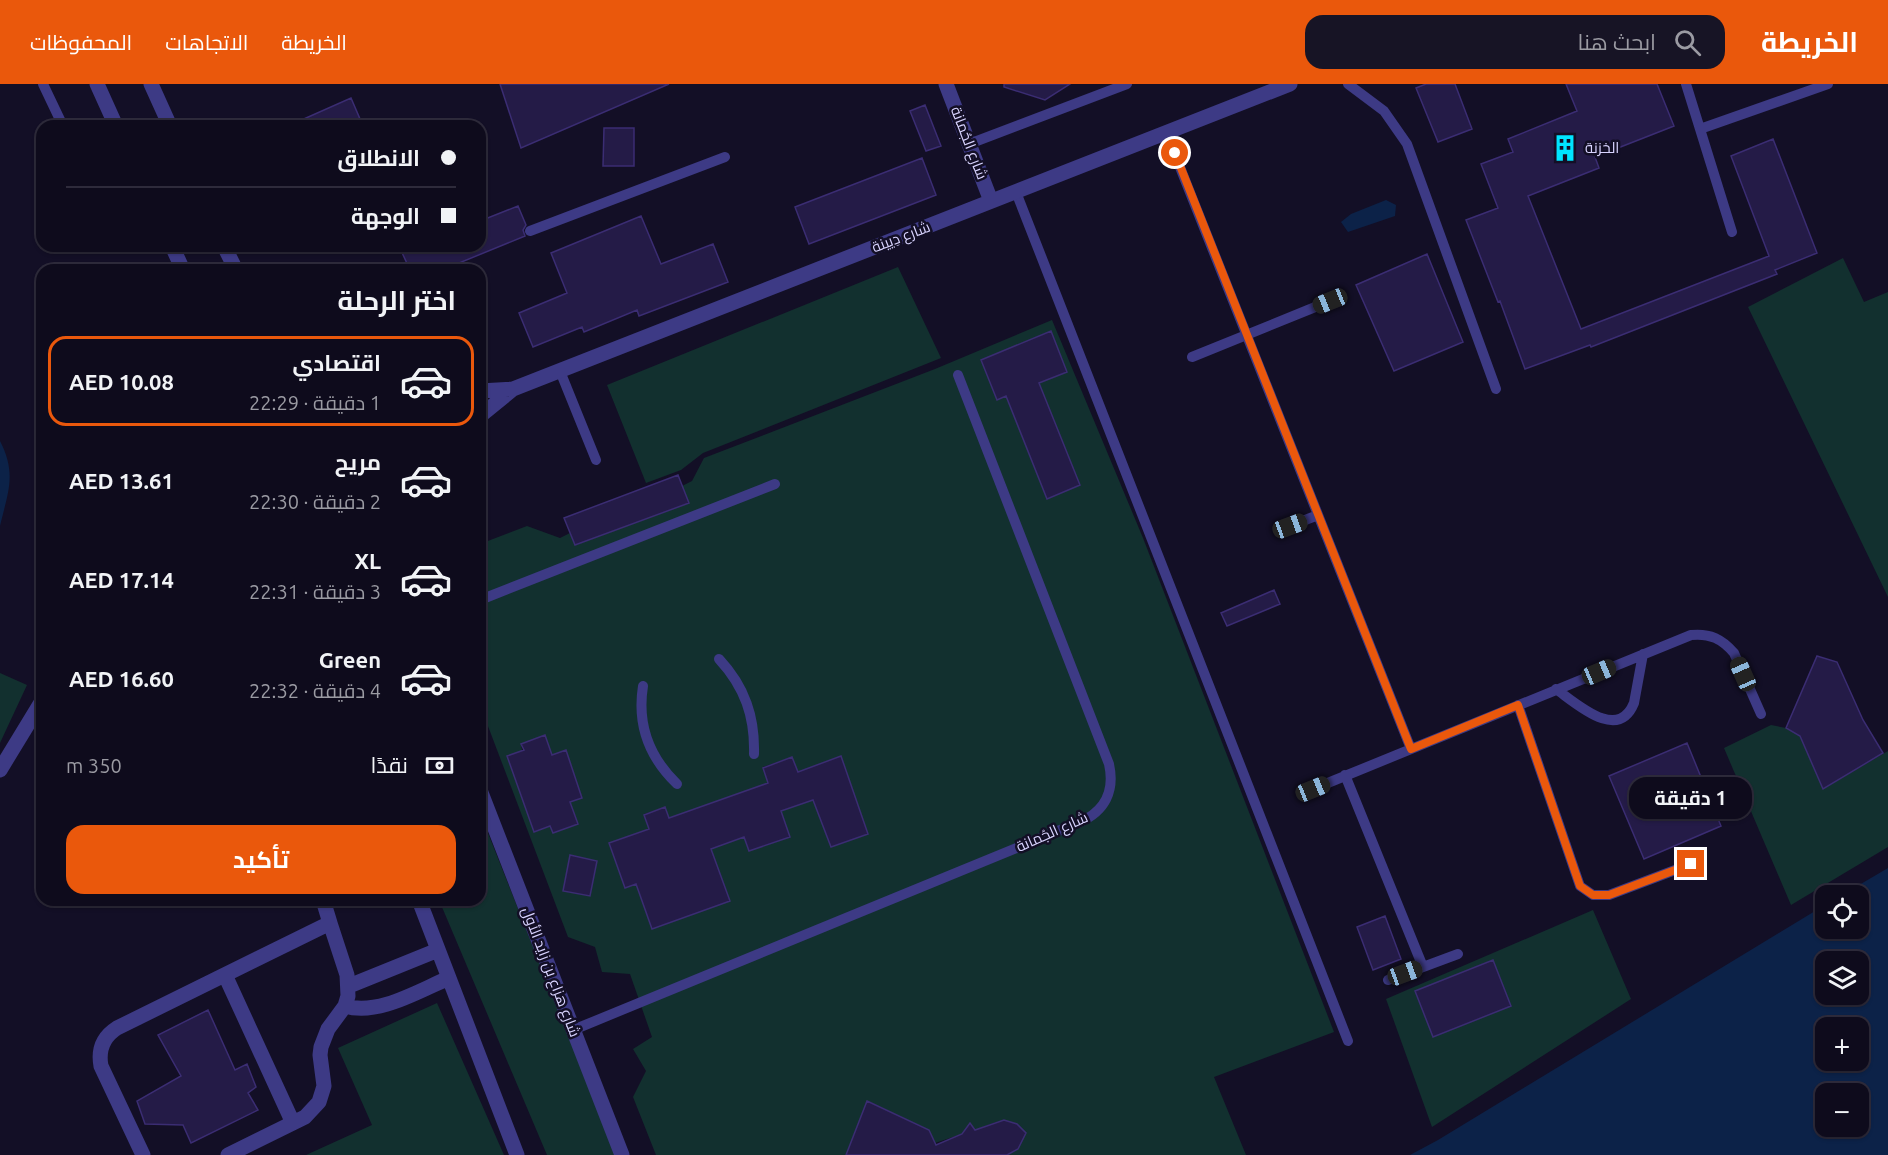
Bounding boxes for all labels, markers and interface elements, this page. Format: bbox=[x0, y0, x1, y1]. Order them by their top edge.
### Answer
search box bbox=[1305, 15, 1725, 69]
icon: search bbox=[1671, 26, 1704, 59]
text: الخريطة bbox=[1761, 26, 1858, 57]
text: ابحث هنا bbox=[1577, 29, 1656, 54]
text: المحفوظات bbox=[30, 30, 132, 54]
text: الاتجاهات bbox=[165, 30, 248, 54]
text: الخريطة bbox=[281, 30, 347, 54]
street label: شارع الجُمانة bbox=[945, 104, 991, 183]
building icon: الخزنة bbox=[1550, 133, 1580, 163]
route start bbox=[1161, 139, 1188, 166]
place label: الخزنة bbox=[1585, 139, 1619, 157]
text: الانطلاق bbox=[337, 145, 420, 170]
text: الوجهة bbox=[351, 203, 420, 228]
street label: شارع دِيينة bbox=[869, 218, 934, 258]
text: اختر الرحلة bbox=[337, 285, 456, 315]
car bbox=[1310, 286, 1350, 316]
text: اقتصادي bbox=[292, 350, 381, 375]
icon: car bbox=[399, 354, 453, 408]
text: AED 10.08 bbox=[69, 369, 174, 394]
text: 1 دقيقة · 22:29 bbox=[249, 391, 381, 414]
text: مريح bbox=[335, 449, 381, 474]
icon: car bbox=[399, 453, 453, 507]
text: AED 13.61 bbox=[69, 468, 174, 493]
text: 2 دقيقة · 22:30 bbox=[249, 490, 381, 513]
car bbox=[1270, 511, 1310, 541]
text: XL bbox=[354, 548, 381, 573]
icon: car bbox=[399, 552, 453, 606]
text: AED 17.14 bbox=[69, 567, 174, 592]
text: 3 دقيقة · 22:31 bbox=[249, 580, 381, 603]
text: Green bbox=[319, 647, 381, 672]
icon: car bbox=[399, 651, 453, 705]
car bbox=[1727, 654, 1759, 694]
car bbox=[1579, 657, 1619, 687]
text: AED 16.60 bbox=[69, 666, 174, 691]
text: 4 دقيقة · 22:32 bbox=[249, 679, 381, 702]
icon: cash bbox=[423, 749, 456, 782]
text: نقدًا bbox=[370, 752, 408, 777]
text: 350 m bbox=[66, 754, 122, 777]
car bbox=[1293, 774, 1333, 804]
callout: 1 دقيقة bbox=[1630, 777, 1752, 819]
text: 1 دقيقة bbox=[1654, 786, 1727, 809]
street label: شارع الجُمانة bbox=[1013, 808, 1092, 858]
button: تأكيد bbox=[66, 825, 456, 894]
route end bbox=[1677, 850, 1704, 877]
map controls bbox=[1815, 885, 1869, 1137]
button: locate bbox=[1815, 885, 1869, 939]
street label: شارع هزاع بن زايد الأول bbox=[516, 904, 584, 1040]
button: layers bbox=[1815, 951, 1869, 1005]
car bbox=[1385, 958, 1425, 988]
button: + bbox=[1815, 1017, 1869, 1071]
button: − bbox=[1815, 1083, 1869, 1137]

